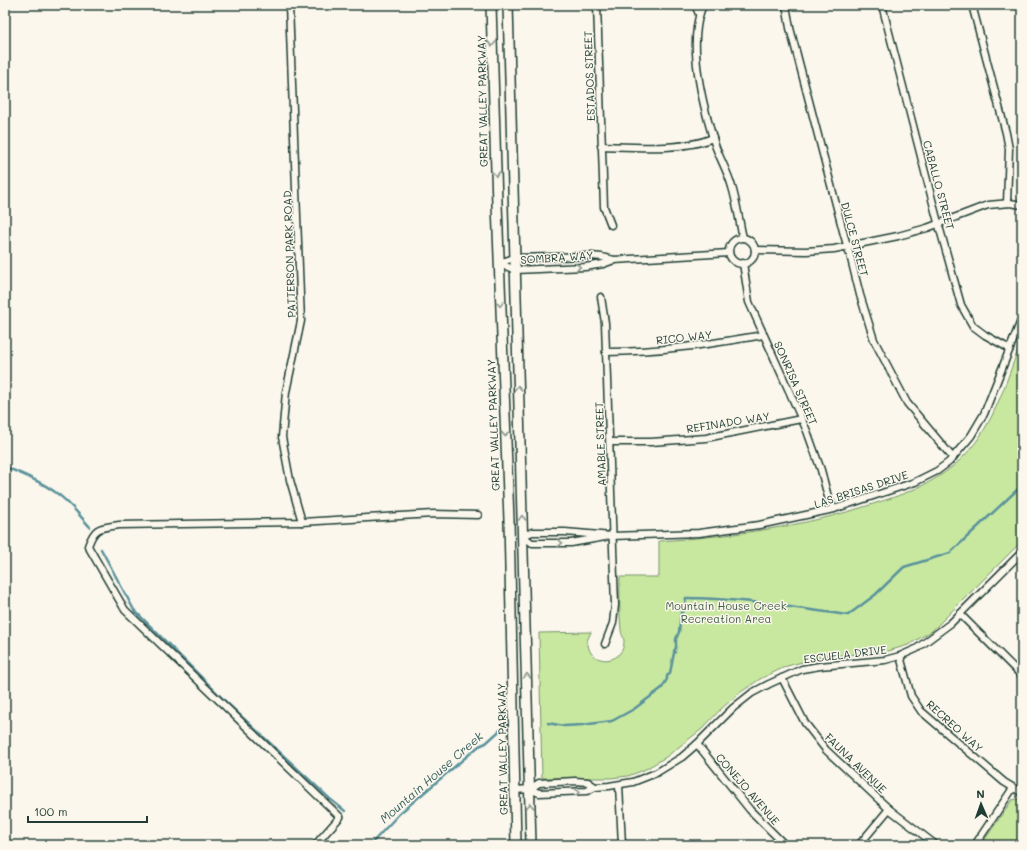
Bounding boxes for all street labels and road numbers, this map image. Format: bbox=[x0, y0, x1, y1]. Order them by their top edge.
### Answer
street label: ESTADOS STREET bbox=[580, 31, 598, 121]
street label: GREAT VALLEY PARKWAY bbox=[473, 35, 491, 167]
street label: CABALLO STREET bbox=[920, 139, 958, 231]
street label: PATTERSON PARK ROAD bbox=[279, 190, 299, 318]
street label: DULCE STREET bbox=[838, 200, 872, 278]
street label: SOMBRA WAY bbox=[520, 247, 594, 267]
street label: RICO WAY bbox=[655, 327, 713, 347]
street label: SONRISA STREET bbox=[771, 339, 821, 427]
street label: GREAT VALLEY PARKWAY bbox=[483, 359, 503, 491]
street label: AMABLE STREET bbox=[591, 401, 609, 487]
street label: REFINADO WAY bbox=[685, 408, 771, 436]
street label: LAS BRISAS DRIVE bbox=[812, 467, 910, 511]
street label: ESCUELA DRIVE bbox=[803, 641, 887, 667]
street label: GREAT VALLEY PARKWAY bbox=[493, 683, 511, 815]
street label: RECREO WAY bbox=[923, 697, 987, 755]
street label: FAUNA AVENUE bbox=[822, 730, 890, 796]
street label: CONEJO AVENUE bbox=[713, 750, 783, 828]

